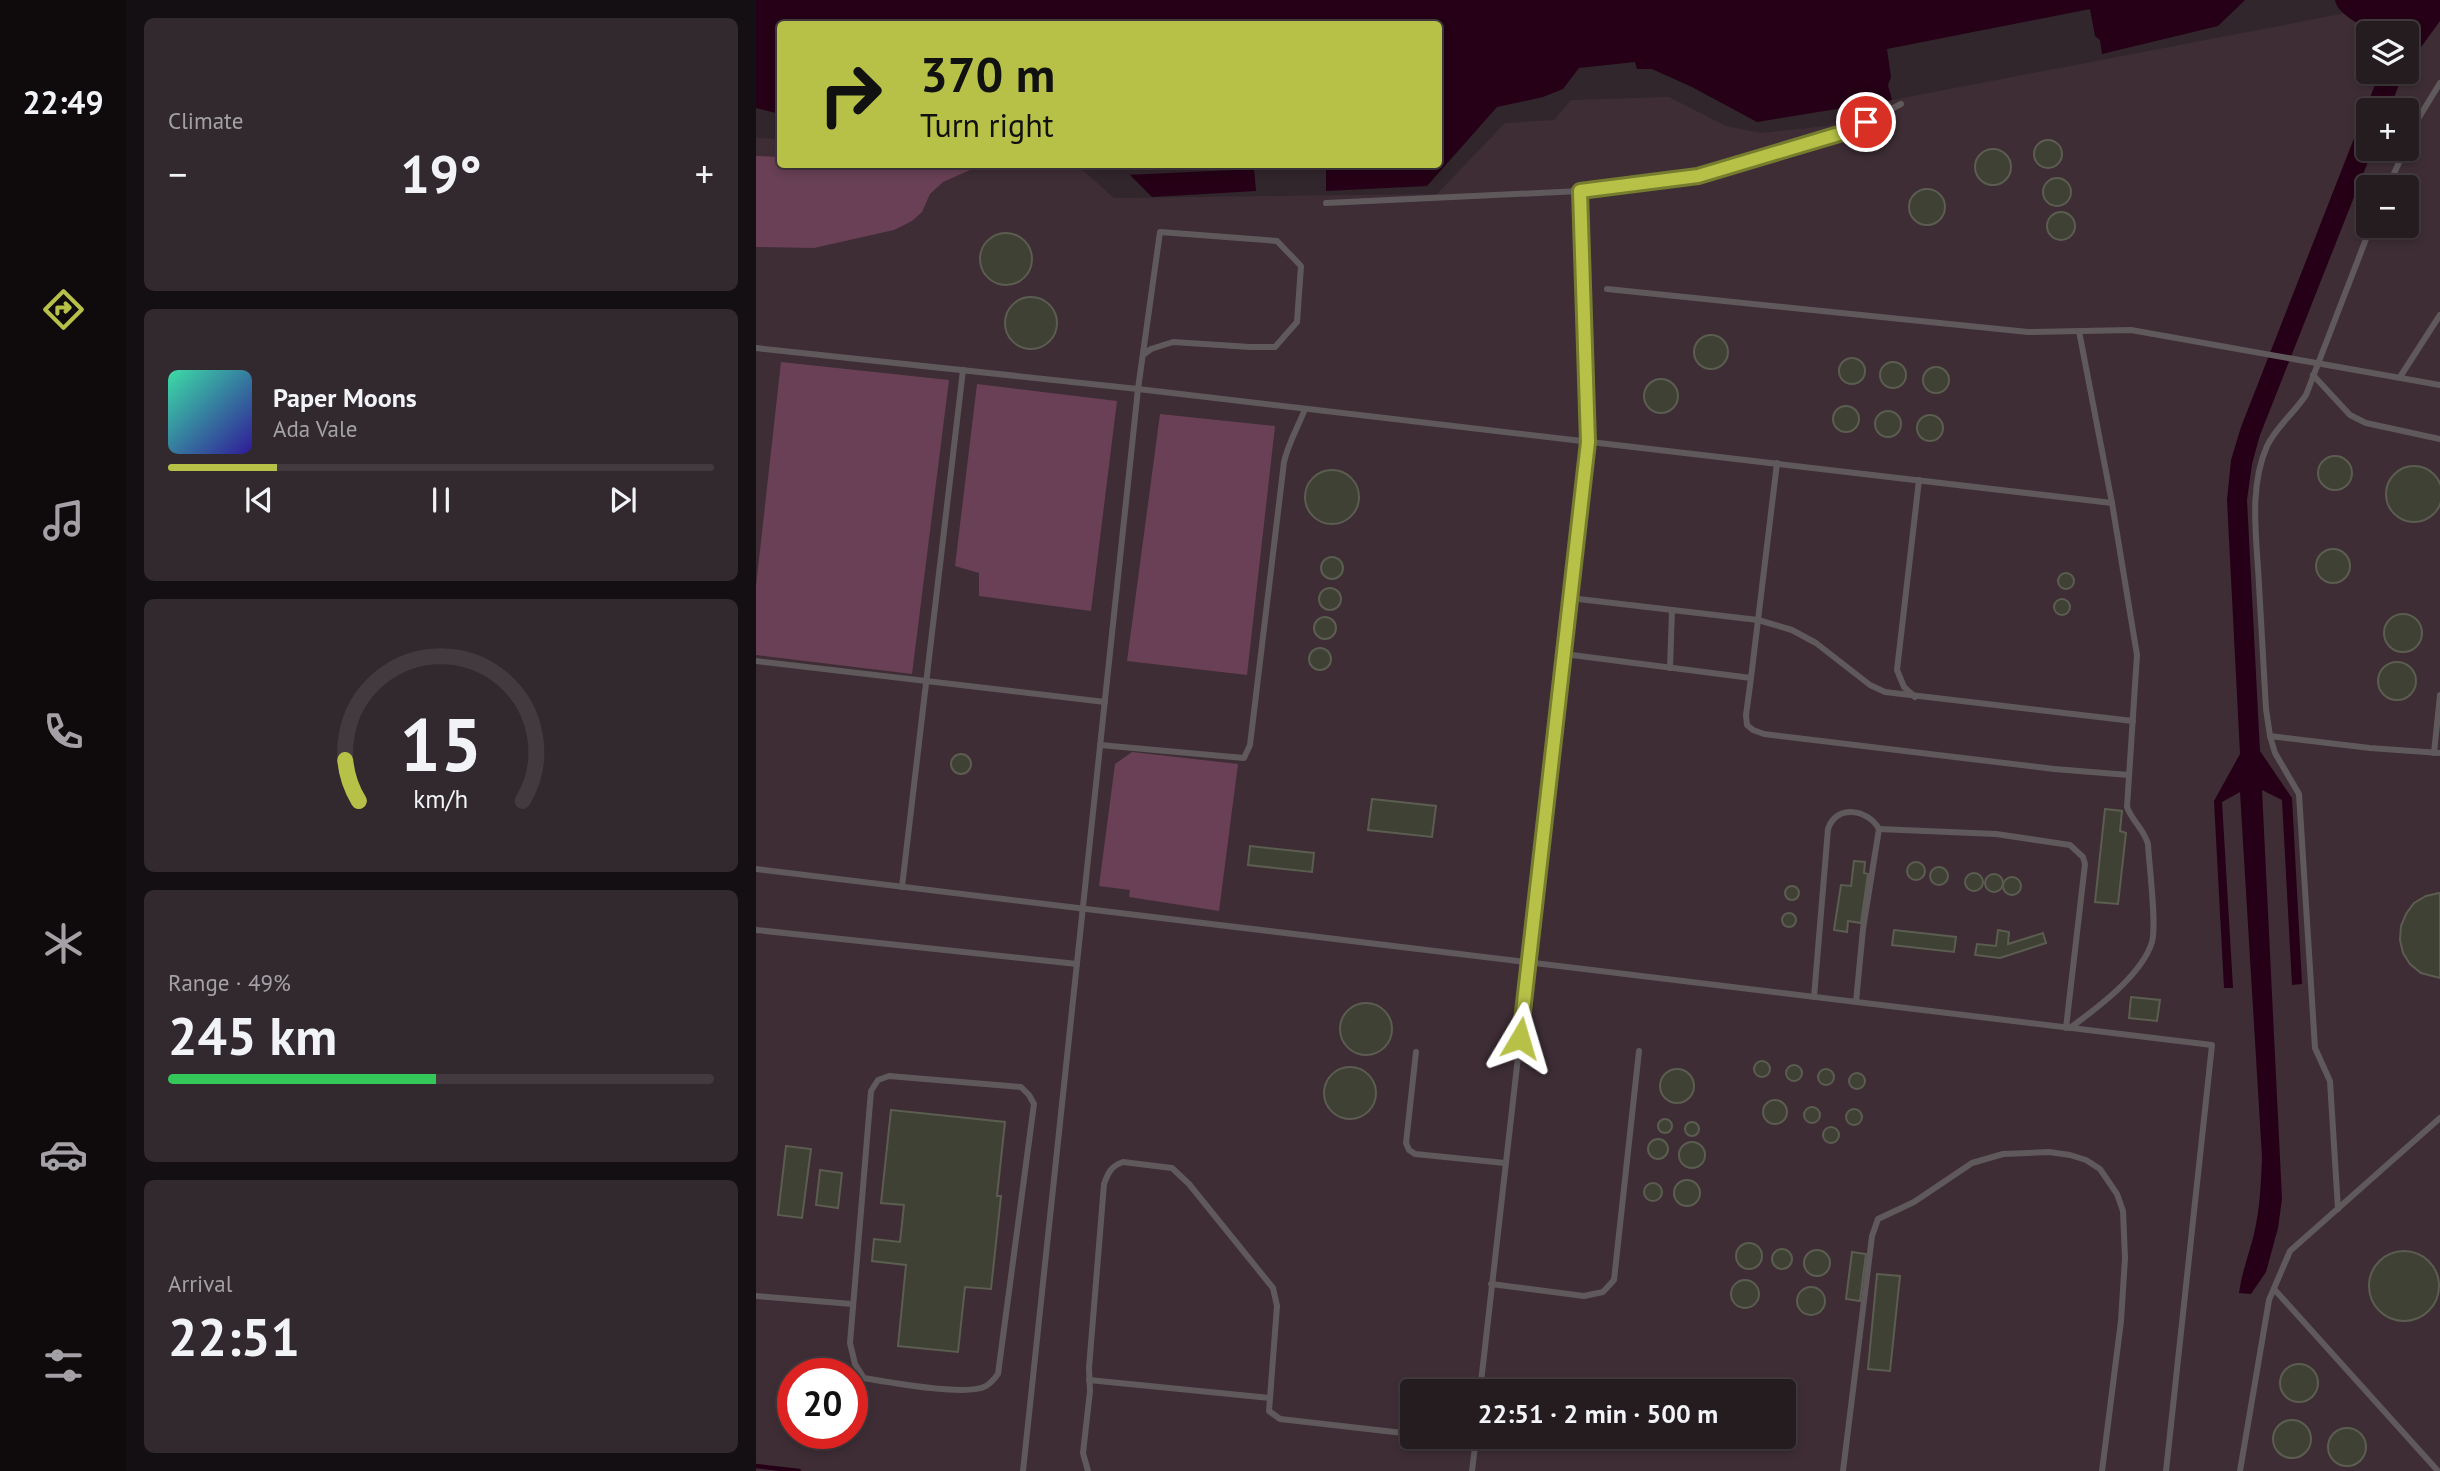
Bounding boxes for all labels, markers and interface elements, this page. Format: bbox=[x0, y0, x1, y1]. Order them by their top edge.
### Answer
map controls bbox=[2356, 21, 2419, 238]
button: layers bbox=[2356, 21, 2419, 84]
text: 370 m bbox=[920, 42, 1055, 106]
icon: right bbox=[805, 49, 896, 140]
text: 22:49 bbox=[22, 81, 104, 123]
pin bbox=[1836, 92, 1896, 152]
button: + bbox=[2356, 98, 2419, 161]
icon: arrive bbox=[1847, 103, 1885, 141]
text: Turn right bbox=[920, 104, 1054, 146]
text: Climate bbox=[168, 106, 243, 135]
text: 19° bbox=[400, 140, 482, 207]
text: − bbox=[168, 149, 187, 198]
text: + bbox=[695, 149, 714, 198]
button: − bbox=[2356, 175, 2419, 238]
icon: directions bbox=[39, 285, 88, 334]
text: Paper Moons bbox=[273, 381, 417, 414]
text: Ada Vale bbox=[273, 414, 357, 443]
icon: previous bbox=[240, 481, 278, 519]
icon: pause bbox=[422, 481, 460, 519]
icon: next bbox=[604, 481, 642, 519]
icon: music bbox=[39, 496, 88, 545]
text: 15 bbox=[400, 698, 482, 792]
icon: phone bbox=[39, 707, 88, 756]
text: km/h bbox=[414, 783, 468, 815]
icon: climate bbox=[39, 919, 88, 968]
text: Range · 49% bbox=[168, 968, 291, 997]
position arrow bbox=[1483, 1001, 1557, 1075]
text: 245 km bbox=[168, 1002, 337, 1069]
icon: car bbox=[39, 1130, 88, 1179]
text: Arrival bbox=[168, 1269, 232, 1298]
text: 22:51 bbox=[168, 1303, 300, 1370]
icon: filters bbox=[39, 1341, 88, 1390]
speed limit sign: 20 bbox=[777, 1358, 868, 1449]
text: 22:51 · 2 min · 500 m bbox=[1478, 1397, 1718, 1430]

